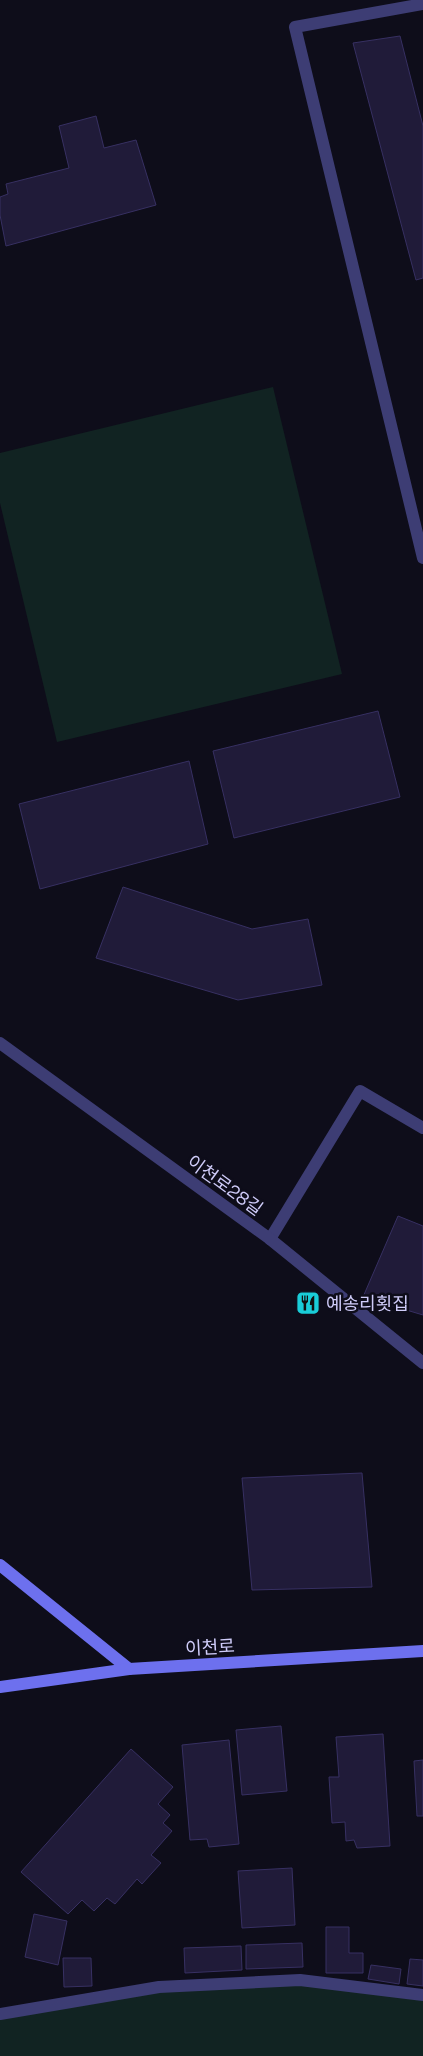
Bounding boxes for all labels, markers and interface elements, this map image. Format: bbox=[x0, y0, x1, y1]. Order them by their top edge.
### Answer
street label: 이천로28길 bbox=[183, 1150, 267, 1220]
restaurant icon: 예송리횟집 bbox=[295, 1290, 321, 1316]
place label: 예송리횟집 bbox=[326, 1292, 409, 1315]
street label: 이천로 bbox=[185, 1634, 235, 1660]

